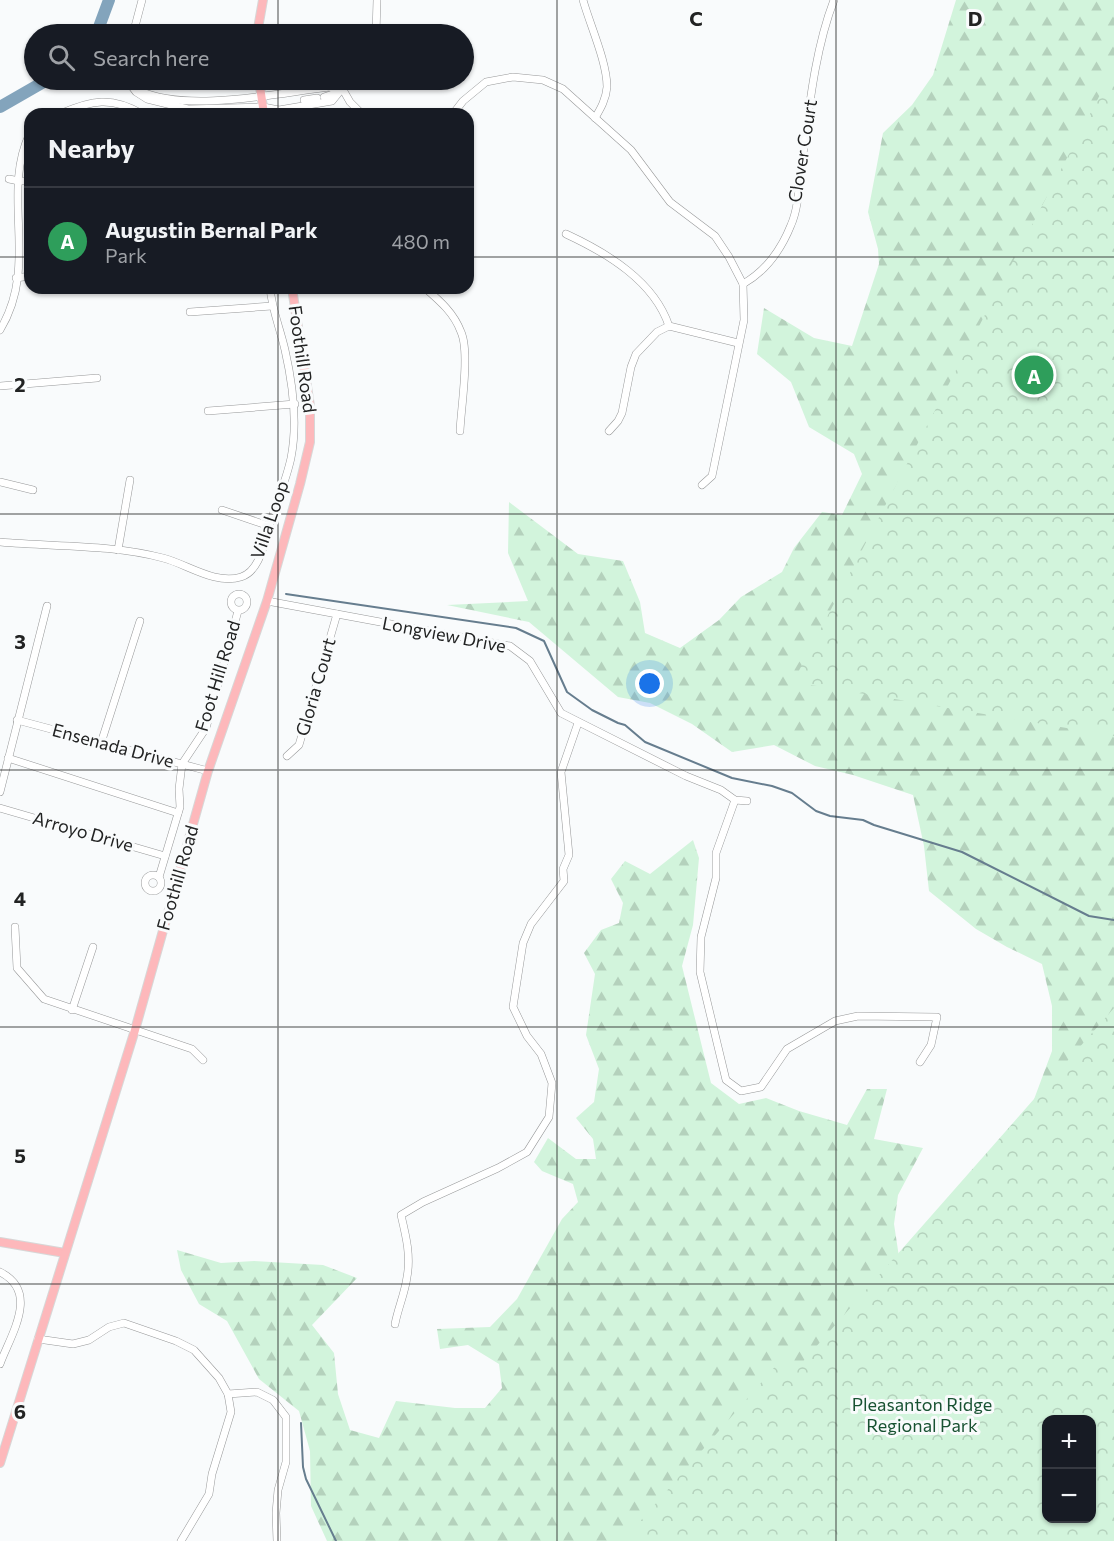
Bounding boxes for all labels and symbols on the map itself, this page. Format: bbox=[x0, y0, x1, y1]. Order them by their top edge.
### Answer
text: C bbox=[689, 6, 703, 30]
text: D bbox=[968, 6, 982, 30]
street label: Clover Court bbox=[783, 98, 821, 204]
street label: Foothill Road bbox=[285, 304, 321, 414]
pin: A bbox=[1014, 352, 1054, 398]
text: 2 bbox=[14, 372, 26, 396]
street label: Villa Loop bbox=[245, 478, 293, 562]
street label: Longview Drive bbox=[380, 611, 508, 657]
street label: Foot Hill Road bbox=[190, 618, 244, 734]
text: 3 bbox=[14, 629, 26, 653]
street label: Gloria Court bbox=[291, 635, 340, 738]
your location bbox=[635, 669, 664, 698]
street label: Ensenada Drive bbox=[50, 718, 177, 772]
street label: Arroyo Drive bbox=[30, 806, 136, 856]
street label: Foothill Road bbox=[152, 823, 203, 933]
text: 4 bbox=[14, 886, 26, 910]
text: 5 bbox=[14, 1143, 26, 1167]
park label: Pleasanton Ridge Regional Park bbox=[852, 1393, 992, 1436]
text: 6 bbox=[14, 1399, 26, 1423]

